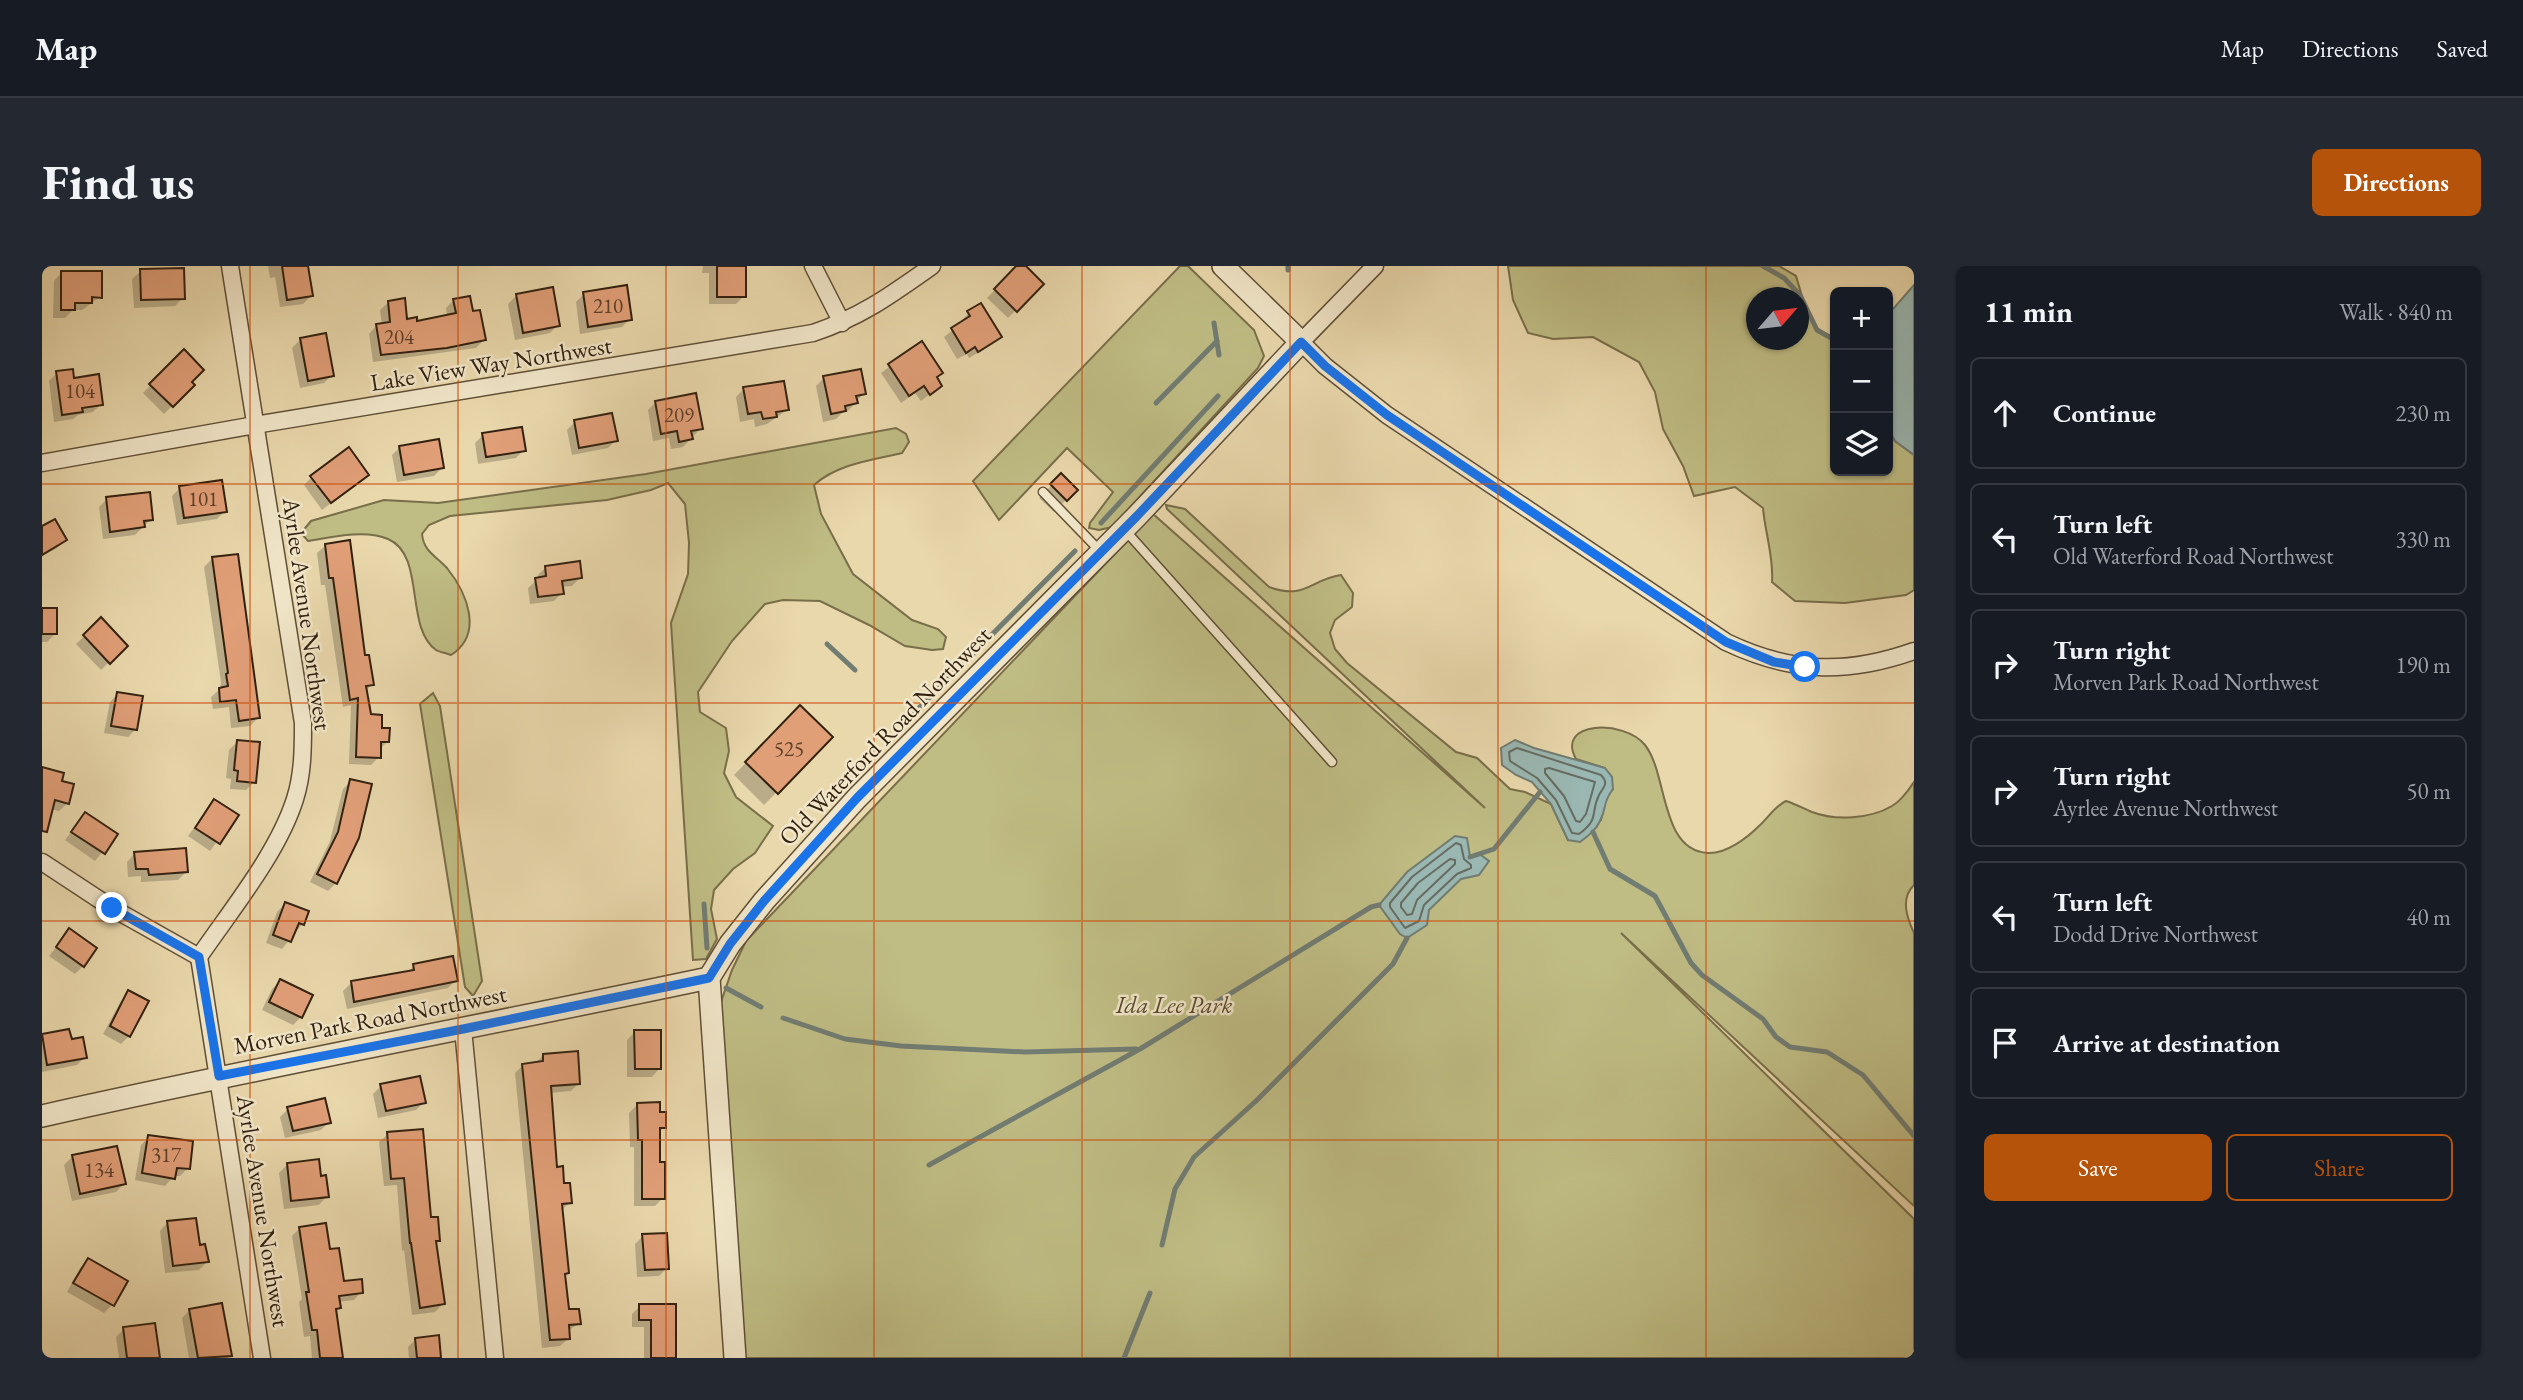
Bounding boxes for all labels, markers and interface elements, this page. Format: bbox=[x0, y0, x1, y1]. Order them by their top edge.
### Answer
text: Map bbox=[35, 27, 97, 70]
text: Map bbox=[2221, 33, 2264, 64]
text: Directions bbox=[2302, 33, 2399, 64]
text: Saved bbox=[2437, 33, 2488, 64]
button: Directions bbox=[2312, 149, 2481, 216]
text: Find us bbox=[42, 150, 194, 214]
north arrow bbox=[1746, 287, 1809, 350]
map controls bbox=[1830, 287, 1893, 476]
button: + bbox=[1830, 287, 1893, 350]
house number: 210 bbox=[593, 292, 623, 319]
text: 11 min bbox=[1984, 292, 2073, 331]
text: Walk · 840 m bbox=[2339, 297, 2453, 327]
house number: 204 bbox=[384, 323, 415, 350]
street label: Lake View Way Northwest bbox=[368, 329, 614, 398]
button: − bbox=[1830, 350, 1893, 413]
house number: 104 bbox=[65, 377, 96, 404]
icon: ahead bbox=[1986, 394, 2024, 432]
text: Continue bbox=[2053, 396, 2156, 430]
text: 230 m bbox=[2395, 398, 2451, 428]
house number: 209 bbox=[664, 401, 694, 428]
button: layers bbox=[1830, 413, 1893, 476]
house number: 101 bbox=[188, 485, 218, 512]
street label: Ayrlee Avenue Northwest bbox=[276, 494, 339, 733]
text: Turn left bbox=[2053, 507, 2152, 541]
icon: left bbox=[1986, 520, 2024, 558]
text: 330 m bbox=[2395, 524, 2451, 554]
text: Old Waterford Road Northwest bbox=[2053, 541, 2334, 571]
street label: Old Waterford Road Northwest bbox=[772, 619, 998, 852]
text: Turn right bbox=[2053, 633, 2171, 667]
icon: right bbox=[1986, 646, 2024, 684]
text: 190 m bbox=[2395, 650, 2451, 680]
route start bbox=[1789, 651, 1820, 682]
text: Morven Park Road Northwest bbox=[2053, 667, 2319, 697]
house number: 525 bbox=[774, 735, 804, 762]
text: Turn right bbox=[2053, 759, 2171, 793]
icon: right bbox=[1986, 772, 2024, 810]
text: 50 m bbox=[2406, 776, 2451, 806]
text: Ayrlee Avenue Northwest bbox=[2053, 793, 2278, 823]
text: Turn left bbox=[2053, 885, 2152, 919]
route end bbox=[96, 892, 127, 923]
icon: left bbox=[1986, 898, 2024, 936]
text: 40 m bbox=[2406, 902, 2451, 932]
text: Dodd Drive Northwest bbox=[2053, 919, 2258, 949]
street label: Morven Park Road Northwest bbox=[231, 978, 509, 1061]
park label: Ida Lee Park bbox=[1115, 989, 1232, 1020]
icon: arrive bbox=[1986, 1024, 2024, 1062]
text: Arrive at destination bbox=[2053, 1026, 2280, 1060]
street label: Ayrlee Avenue Northwest bbox=[230, 1092, 297, 1330]
button: Save bbox=[1984, 1134, 2212, 1201]
button: Share bbox=[2226, 1134, 2453, 1201]
house number: 317 bbox=[151, 1141, 182, 1168]
house number: 134 bbox=[84, 1156, 115, 1183]

